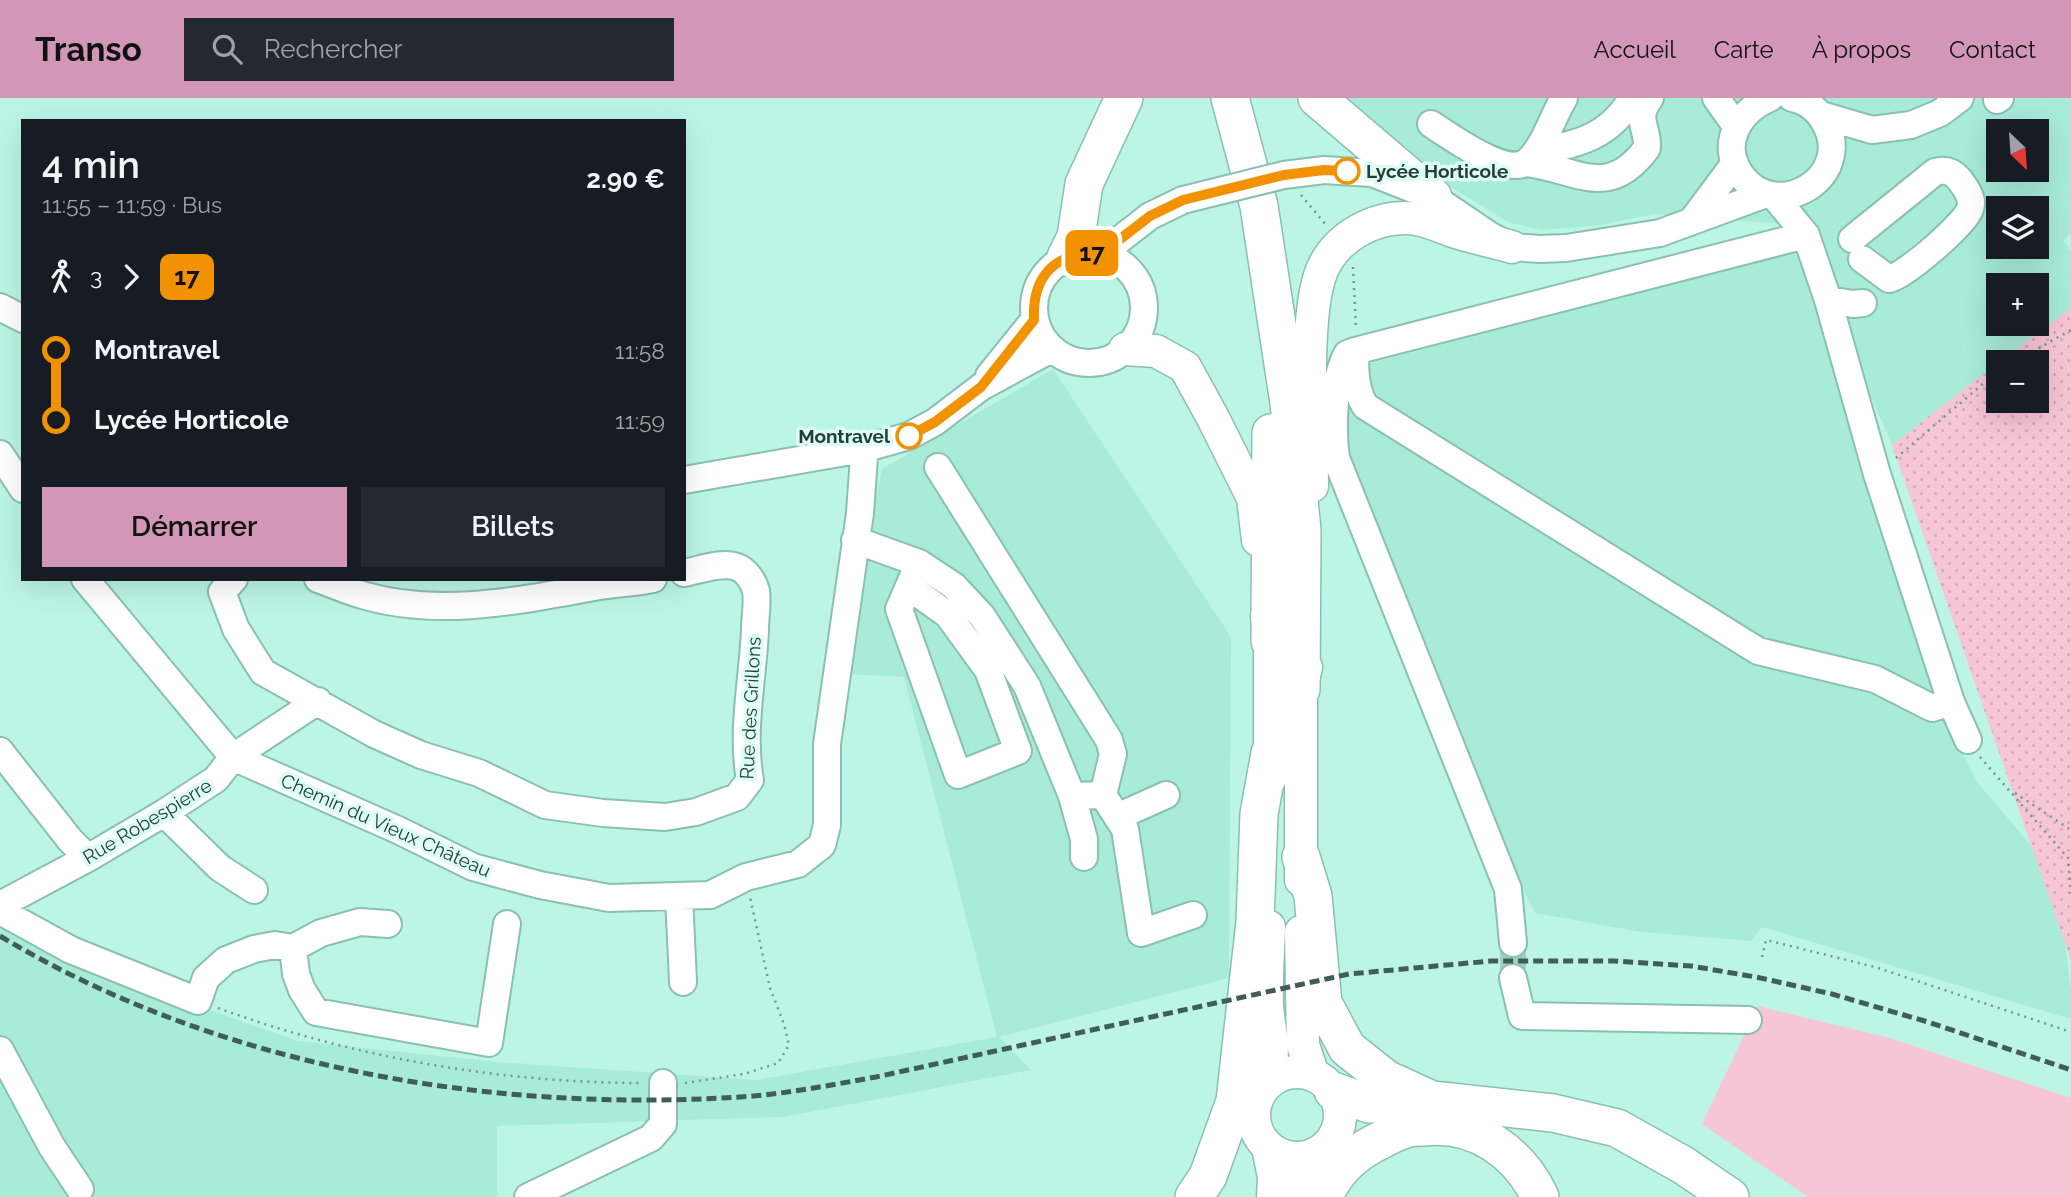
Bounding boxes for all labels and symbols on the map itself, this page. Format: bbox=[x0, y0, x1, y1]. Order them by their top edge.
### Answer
north arrow bbox=[1986, 119, 2049, 182]
marker: Lycée Horticole bbox=[1334, 158, 1360, 184]
place label: Lycée Horticole bbox=[1366, 160, 1508, 182]
line badge: 17 bbox=[1060, 230, 1124, 276]
marker: Montravel bbox=[896, 423, 922, 449]
place label: Montravel bbox=[798, 425, 891, 447]
street label: Rue des Grillons bbox=[735, 636, 765, 780]
street label: Chemin du Vieux Château bbox=[278, 769, 494, 881]
street label: Rue Robespierre bbox=[79, 774, 215, 868]

